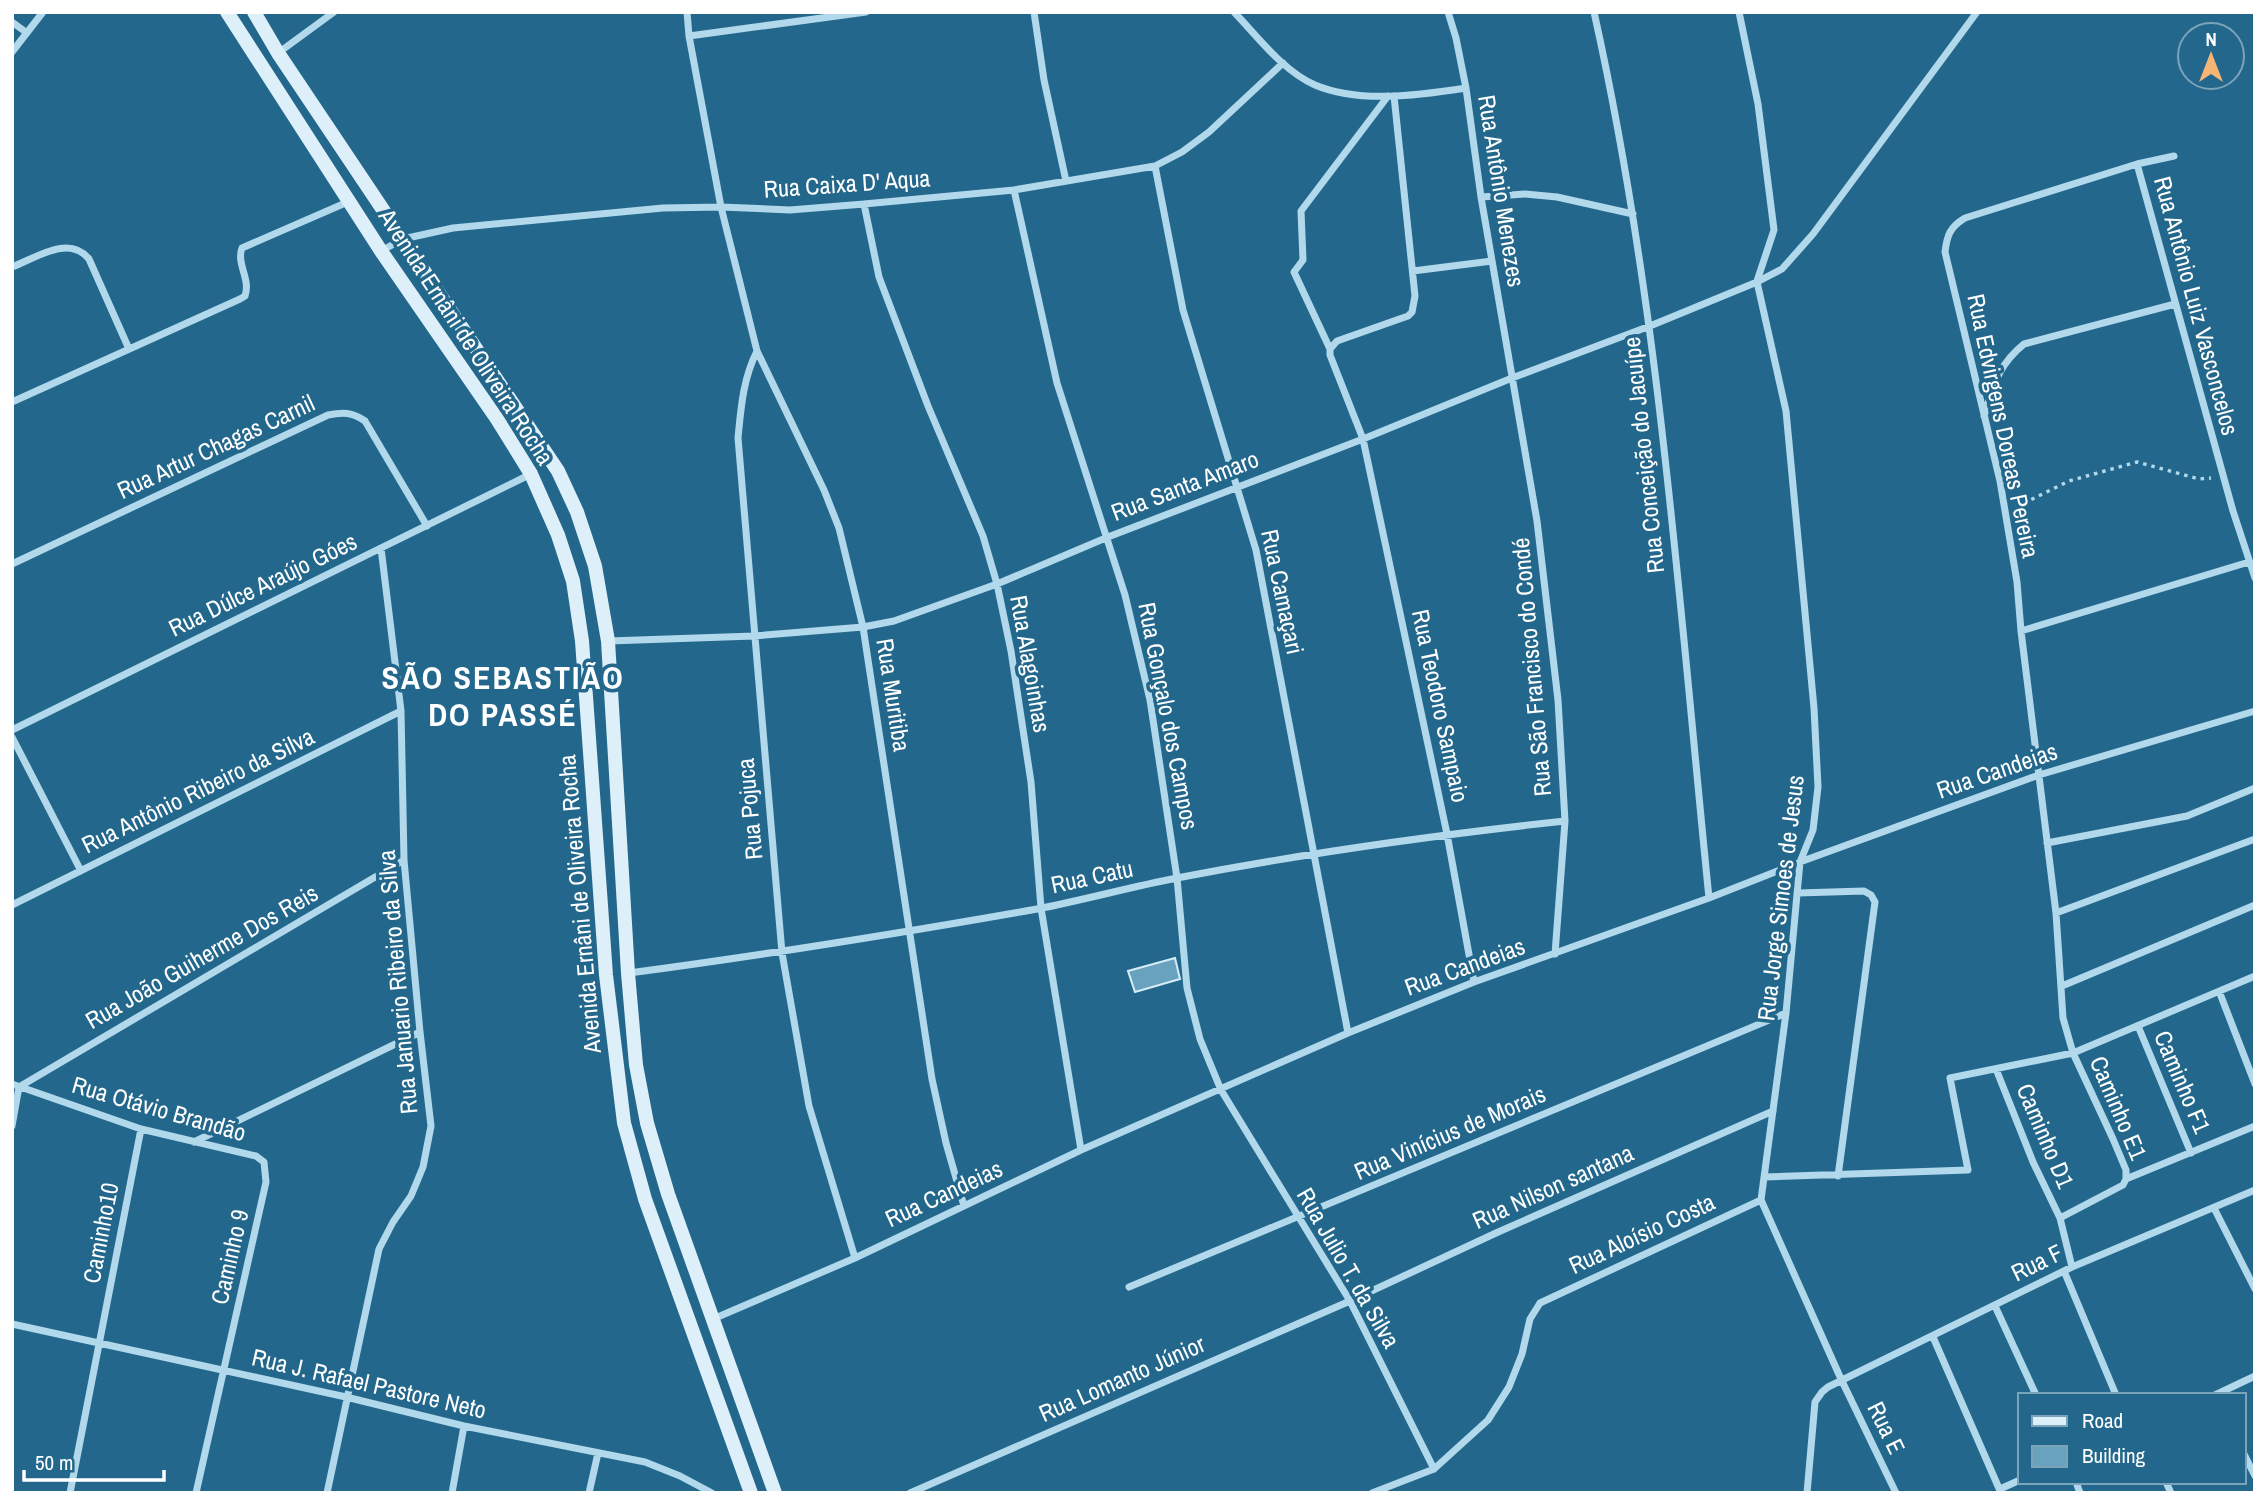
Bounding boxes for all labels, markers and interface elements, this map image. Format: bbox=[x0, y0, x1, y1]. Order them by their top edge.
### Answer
north arrow bbox=[2176, 21, 2246, 91]
text: N bbox=[2205, 26, 2217, 52]
street label: Rua Antônio Menezes bbox=[1471, 93, 1533, 289]
street label: Rua Caixa D' Aqua bbox=[763, 161, 931, 205]
street label: Rua Antônio Luiz Vasconcelos bbox=[2147, 173, 2247, 439]
street label: Avenida Ernâni de Oliveira Rocha bbox=[371, 201, 562, 471]
street label: Rua Edvirgens Doreas Pereira bbox=[1960, 291, 2048, 561]
street label: Rua Conceição do Jacuípe bbox=[1615, 335, 1671, 575]
street label: Rua Artur Chagas Carnil bbox=[112, 386, 319, 506]
street label: Rua Santa Amaro bbox=[1106, 442, 1263, 528]
street label: Rua Dúlce Araújo Góes bbox=[163, 525, 362, 644]
street label: Rua Camaçari bbox=[1254, 526, 1312, 657]
street label: Rua São Francisco do Condé bbox=[1504, 537, 1558, 798]
street label: Rua Alagoinhas bbox=[1003, 593, 1059, 735]
street label: Rua Gonçalo dos Campos bbox=[1131, 599, 1207, 832]
street label: Rua Teodoro Sampaio bbox=[1405, 606, 1477, 805]
street label: Rua Muritiba bbox=[869, 636, 919, 754]
district label: SÃO SEBASTIÃO DO PASSÉ bbox=[381, 656, 625, 736]
street label: Rua Antônio Ribeiro da Silva bbox=[76, 720, 319, 860]
street label: Rua Candeias bbox=[1932, 734, 2061, 806]
street label: Avenida Ernâni de Oliveira Rocha bbox=[550, 754, 608, 1056]
street label: Rua Pojuca bbox=[729, 757, 769, 861]
street label: Rua Jorge Simoes de Jesus bbox=[1749, 773, 1811, 1023]
street label: Rua Januario Ribeiro da Silva bbox=[370, 849, 424, 1115]
street label: Rua Catu bbox=[1048, 852, 1136, 900]
street label: Rua João Guiherme Dos Reis bbox=[79, 876, 324, 1036]
street label: Rua Candeias bbox=[1400, 930, 1529, 1003]
street label: Caminho F1 bbox=[2147, 1026, 2219, 1138]
street label: Caminho E1 bbox=[2083, 1051, 2155, 1164]
street label: Rua Otávio Brandão bbox=[69, 1068, 250, 1148]
street label: Rua Vinícius de Morais bbox=[1349, 1077, 1550, 1187]
street label: Caminho D1 bbox=[2010, 1079, 2082, 1193]
street label: Rua Nilson santana bbox=[1467, 1136, 1638, 1236]
street label: Rua Candeias bbox=[880, 1152, 1007, 1234]
street label: Caminho10 bbox=[75, 1180, 125, 1286]
street label: Rua Julio T. da Silva bbox=[1290, 1181, 1408, 1354]
street label: Rua Aloísio Costa bbox=[1563, 1185, 1720, 1281]
street label: Caminho 9 bbox=[203, 1206, 255, 1307]
street label: Rua F bbox=[2005, 1236, 2068, 1288]
street label: Rua Lomanto Júnior bbox=[1034, 1327, 1210, 1429]
street label: Rua J. Rafael Pastore Neto bbox=[249, 1340, 490, 1426]
legend bbox=[2018, 1393, 2246, 1484]
street label: Rua E bbox=[1861, 1396, 1913, 1459]
text: Road bbox=[2082, 1406, 2123, 1435]
scale bar bbox=[24, 1438, 164, 1482]
text: Building bbox=[2082, 1441, 2146, 1470]
text: 50 m bbox=[35, 1448, 73, 1477]

